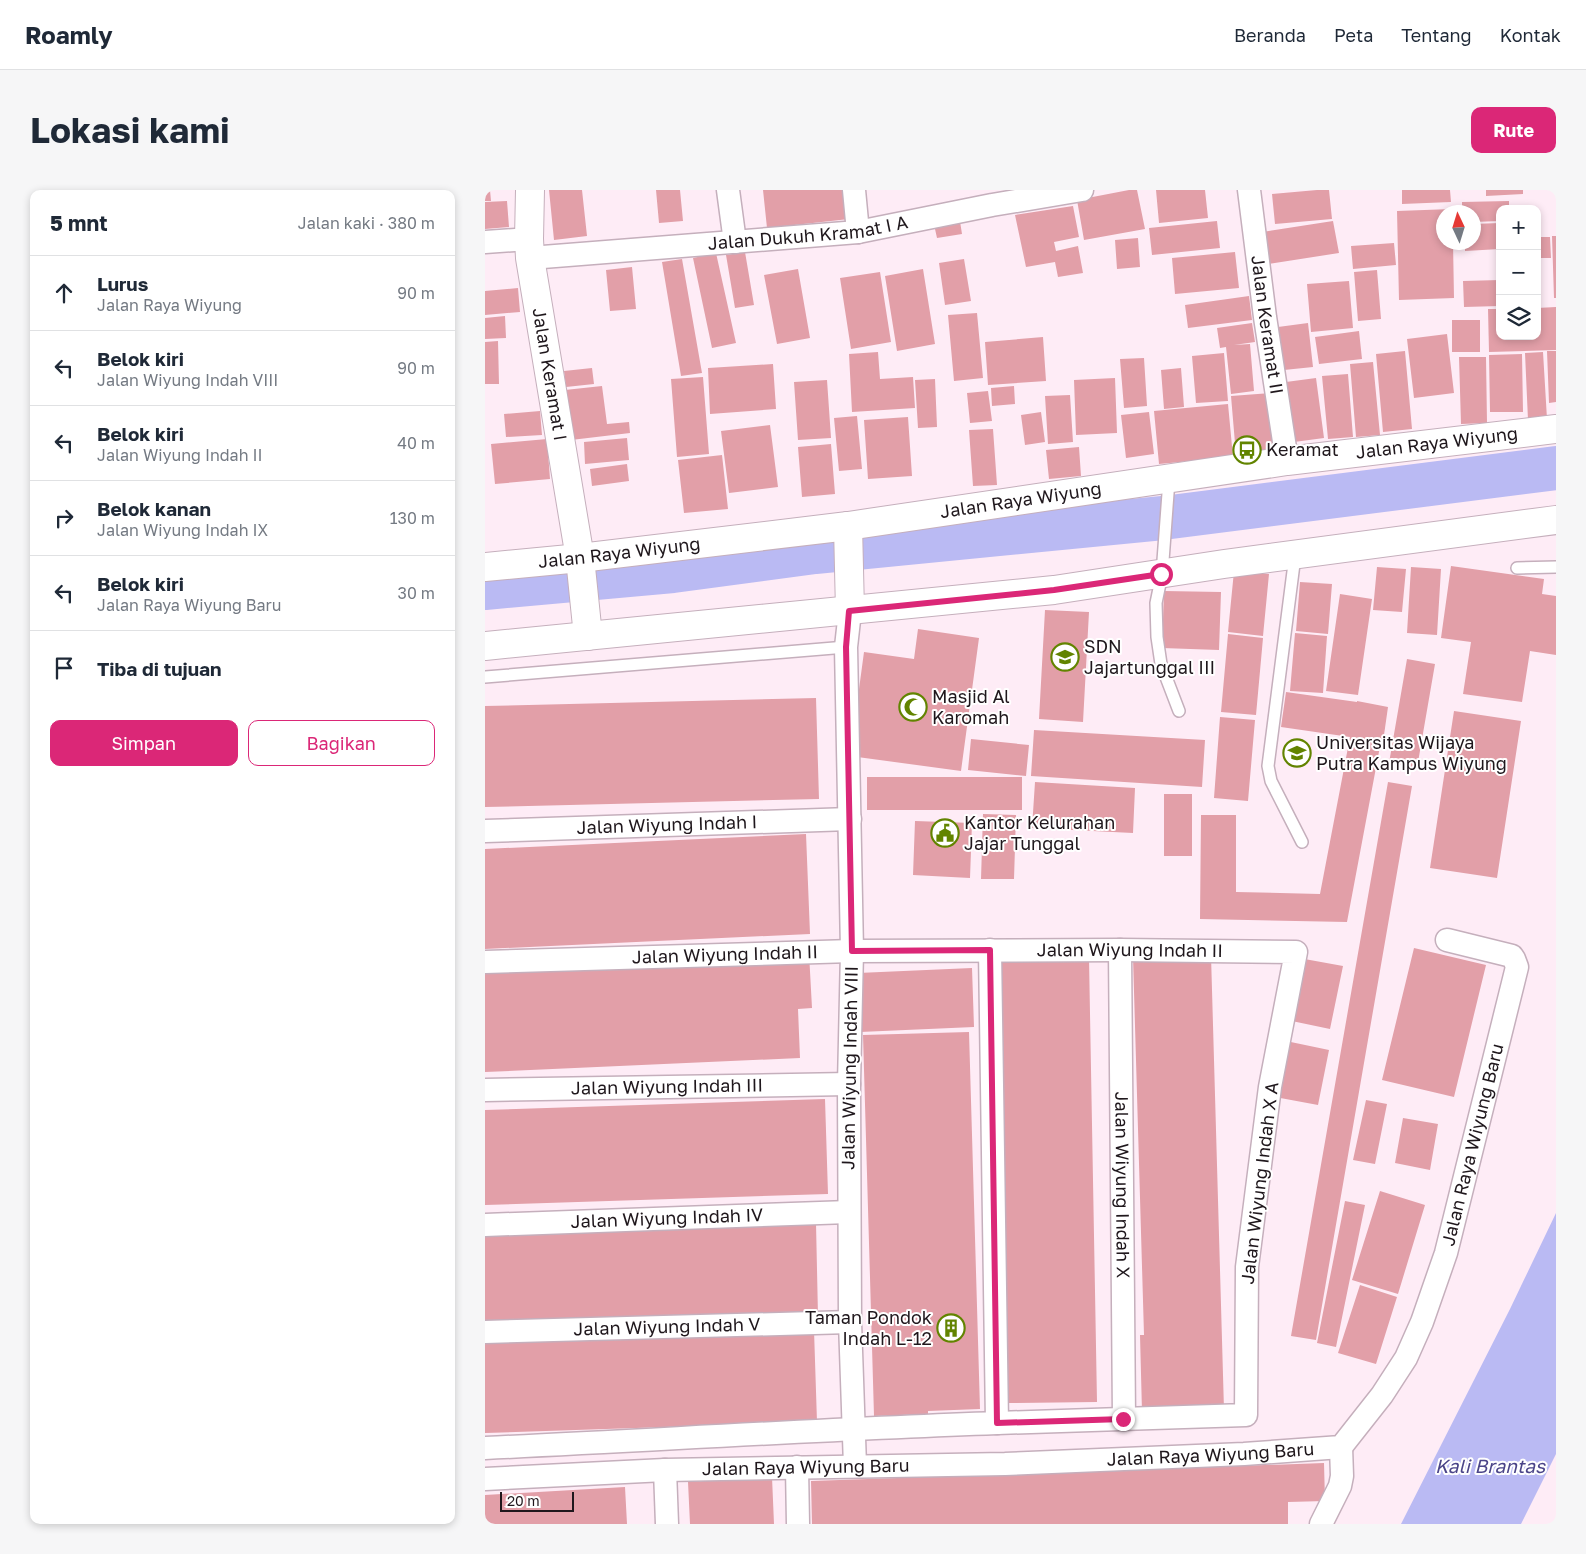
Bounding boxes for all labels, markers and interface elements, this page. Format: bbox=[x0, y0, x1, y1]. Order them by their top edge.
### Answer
text: Roamly bbox=[25, 20, 113, 49]
text: Beranda bbox=[1234, 24, 1306, 46]
text: Peta bbox=[1334, 24, 1373, 46]
text: Tentang bbox=[1401, 24, 1472, 46]
text: Kontak bbox=[1500, 24, 1561, 46]
button: Rute bbox=[1471, 107, 1556, 153]
text: Lokasi kami bbox=[30, 109, 230, 151]
north arrow bbox=[1436, 205, 1481, 250]
map controls bbox=[1496, 205, 1541, 340]
button: + bbox=[1496, 205, 1541, 250]
text: 5 mnt bbox=[50, 210, 108, 236]
street label: Jalan Dukuh Kramat I A bbox=[707, 210, 910, 254]
text: Jalan kaki · 380 m bbox=[298, 213, 435, 233]
button: − bbox=[1496, 250, 1541, 295]
street label: Jalan Keramat II bbox=[1247, 254, 1289, 396]
text: Lurus bbox=[97, 272, 148, 295]
icon: ahead bbox=[50, 279, 78, 307]
text: 90 m bbox=[397, 283, 435, 303]
text: Jalan Raya Wiyung bbox=[97, 295, 242, 315]
button: layers bbox=[1496, 295, 1541, 340]
street label: Jalan Keramat I bbox=[528, 306, 572, 442]
text: Belok kiri bbox=[97, 347, 184, 370]
icon: left bbox=[50, 354, 78, 382]
text: 90 m bbox=[397, 358, 435, 378]
text: Jalan Wiyung Indah VIII bbox=[97, 370, 278, 390]
text: Belok kiri bbox=[97, 422, 184, 445]
street label: Jalan Raya Wiyung bbox=[1354, 422, 1519, 463]
icon: left bbox=[50, 429, 78, 457]
text: 40 m bbox=[397, 433, 435, 453]
bus stop icon: Keramat bbox=[1232, 435, 1262, 465]
place label: Keramat bbox=[1266, 438, 1339, 460]
text: Jalan Wiyung Indah II bbox=[97, 445, 263, 465]
street label: Jalan Raya Wiyung bbox=[938, 477, 1103, 522]
text: Belok kanan bbox=[97, 497, 211, 520]
icon: right bbox=[50, 504, 78, 532]
text: 130 m bbox=[390, 508, 435, 528]
text: Jalan Wiyung Indah IX bbox=[97, 520, 268, 540]
street label: Jalan Raya Wiyung bbox=[537, 532, 701, 572]
route start bbox=[1150, 563, 1173, 586]
text: Belok kiri bbox=[97, 572, 184, 595]
icon: left bbox=[50, 579, 78, 607]
text: 30 m bbox=[398, 583, 435, 603]
text: Jalan Raya Wiyung Baru bbox=[97, 595, 282, 615]
place label: SDN Jajartunggal III bbox=[1084, 635, 1215, 678]
school or university icon: SDN Jajartunggal III bbox=[1050, 642, 1080, 672]
icon: arrive bbox=[50, 654, 78, 682]
text: Tiba di tujuan bbox=[97, 657, 222, 680]
place label: Masjid Al Karomah bbox=[932, 685, 1010, 728]
mosque icon: Masjid Al Karomah bbox=[898, 692, 928, 722]
button: Simpan bbox=[50, 720, 238, 766]
button: Bagikan bbox=[248, 720, 435, 766]
place label: Universitas Wijaya Putra Kampus Wiyung bbox=[1316, 731, 1507, 774]
school or university icon: Universitas Wijaya Putra Kampus Wiyung bbox=[1282, 738, 1312, 768]
street label: Jalan Wiyung Indah I bbox=[576, 810, 758, 838]
place label: Kantor Kelurahan Jajar Tunggal bbox=[964, 811, 1115, 854]
public building icon: Kantor Kelurahan Jajar Tunggal bbox=[930, 818, 960, 848]
street label: Jalan Wiyung Indah II bbox=[1037, 938, 1223, 961]
street label: Jalan Wiyung Indah II bbox=[631, 940, 818, 968]
street label: Jalan Wiyung Indah VIII bbox=[836, 966, 862, 1170]
street label: Jalan Raya Wiyung Baru bbox=[1436, 1041, 1508, 1248]
street label: Jalan Wiyung Indah III bbox=[571, 1073, 763, 1099]
street label: Jalan Wiyung Indah X A bbox=[1236, 1081, 1282, 1285]
street label: Jalan Wiyung Indah X bbox=[1111, 1091, 1135, 1279]
street label: Jalan Wiyung Indah IV bbox=[570, 1203, 764, 1232]
place label: Taman Pondok Indah L-12 bbox=[805, 1306, 932, 1349]
street label: Jalan Wiyung Indah V bbox=[573, 1312, 761, 1340]
building icon: Taman Pondok Indah L-12 bbox=[936, 1313, 966, 1343]
route end bbox=[1112, 1408, 1135, 1431]
street label: Jalan Raya Wiyung Baru bbox=[1106, 1437, 1315, 1470]
street label: Jalan Raya Wiyung Baru bbox=[702, 1454, 910, 1479]
water label: Kali Brantas bbox=[1435, 1454, 1546, 1477]
scale bar bbox=[500, 1489, 574, 1512]
text: 20 m bbox=[507, 1492, 540, 1509]

